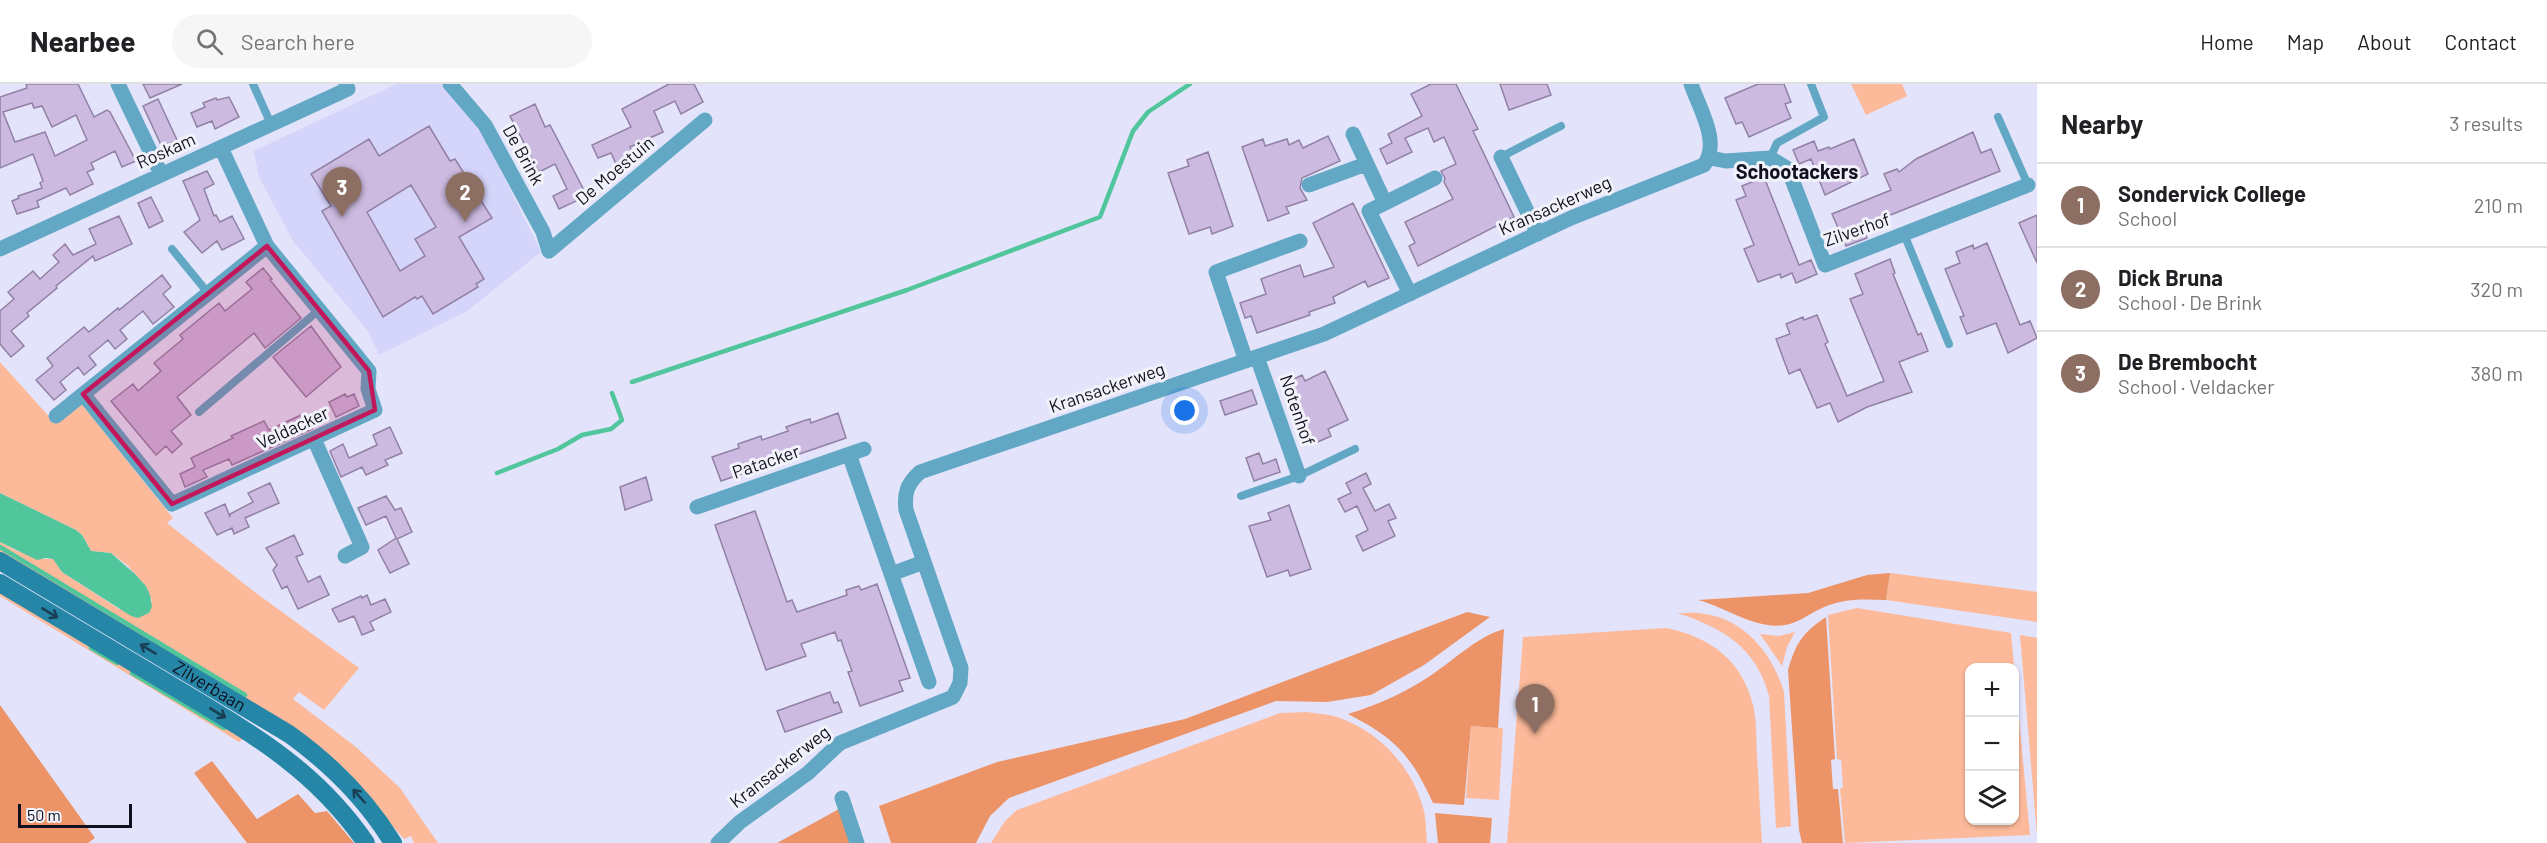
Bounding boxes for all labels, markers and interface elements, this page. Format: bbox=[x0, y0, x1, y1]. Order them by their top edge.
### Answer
search box bbox=[172, 14, 592, 68]
text: Nearbee bbox=[30, 24, 136, 58]
icon: search bbox=[193, 25, 226, 58]
text: Search here bbox=[241, 28, 355, 54]
text: Home bbox=[2200, 29, 2254, 54]
text: Map bbox=[2287, 29, 2324, 54]
text: About bbox=[2357, 29, 2412, 54]
text: Contact bbox=[2445, 29, 2517, 54]
text: Nearby bbox=[2061, 108, 2143, 139]
text: 3 results bbox=[2449, 111, 2523, 135]
street label: De Brink bbox=[498, 121, 549, 188]
street label: Roskam bbox=[133, 127, 199, 173]
street label: De Moestuin bbox=[571, 131, 658, 209]
district label: Schootackers bbox=[1736, 159, 1858, 183]
pin: 3 bbox=[322, 168, 362, 217]
street label: Kransackerweg bbox=[1495, 170, 1614, 240]
pin: 2 bbox=[446, 172, 484, 222]
text: Sondervick College bbox=[2118, 180, 2306, 206]
text: 1 bbox=[2077, 193, 2084, 217]
text: 210 m bbox=[2474, 193, 2523, 217]
text: School bbox=[2118, 206, 2177, 230]
street label: Zilverhof bbox=[1821, 207, 1893, 251]
text: Dick Bruna bbox=[2118, 264, 2223, 290]
text: 2 bbox=[2075, 277, 2086, 301]
text: 320 m bbox=[2470, 277, 2523, 301]
text: School · De Brink bbox=[2118, 290, 2262, 314]
text: De Brembocht bbox=[2118, 348, 2257, 374]
street label: Kransackerweg bbox=[1046, 357, 1167, 417]
text: 3 bbox=[2075, 361, 2086, 385]
text: 380 m bbox=[2470, 361, 2523, 385]
street label: Notenhof bbox=[1276, 372, 1320, 448]
text: School · Veldacker bbox=[2118, 374, 2275, 398]
your location bbox=[1170, 396, 1199, 425]
street label: Veldacker bbox=[253, 401, 332, 453]
street label: Patacker bbox=[729, 439, 803, 483]
one-way arrow bbox=[41, 607, 58, 619]
one-way arrow bbox=[140, 642, 157, 654]
street label: Zilverbaan bbox=[169, 655, 250, 716]
map controls bbox=[1965, 663, 2019, 825]
button: + bbox=[1965, 663, 2019, 717]
pin: 1 bbox=[1516, 684, 1555, 734]
one-way arrow bbox=[209, 707, 226, 719]
button: − bbox=[1965, 717, 2019, 771]
street label: Kransackerweg bbox=[725, 720, 834, 812]
button: layers bbox=[1965, 771, 2019, 825]
one-way arrow bbox=[352, 788, 365, 804]
scale bar bbox=[18, 801, 132, 828]
text: 50 m bbox=[27, 805, 61, 824]

